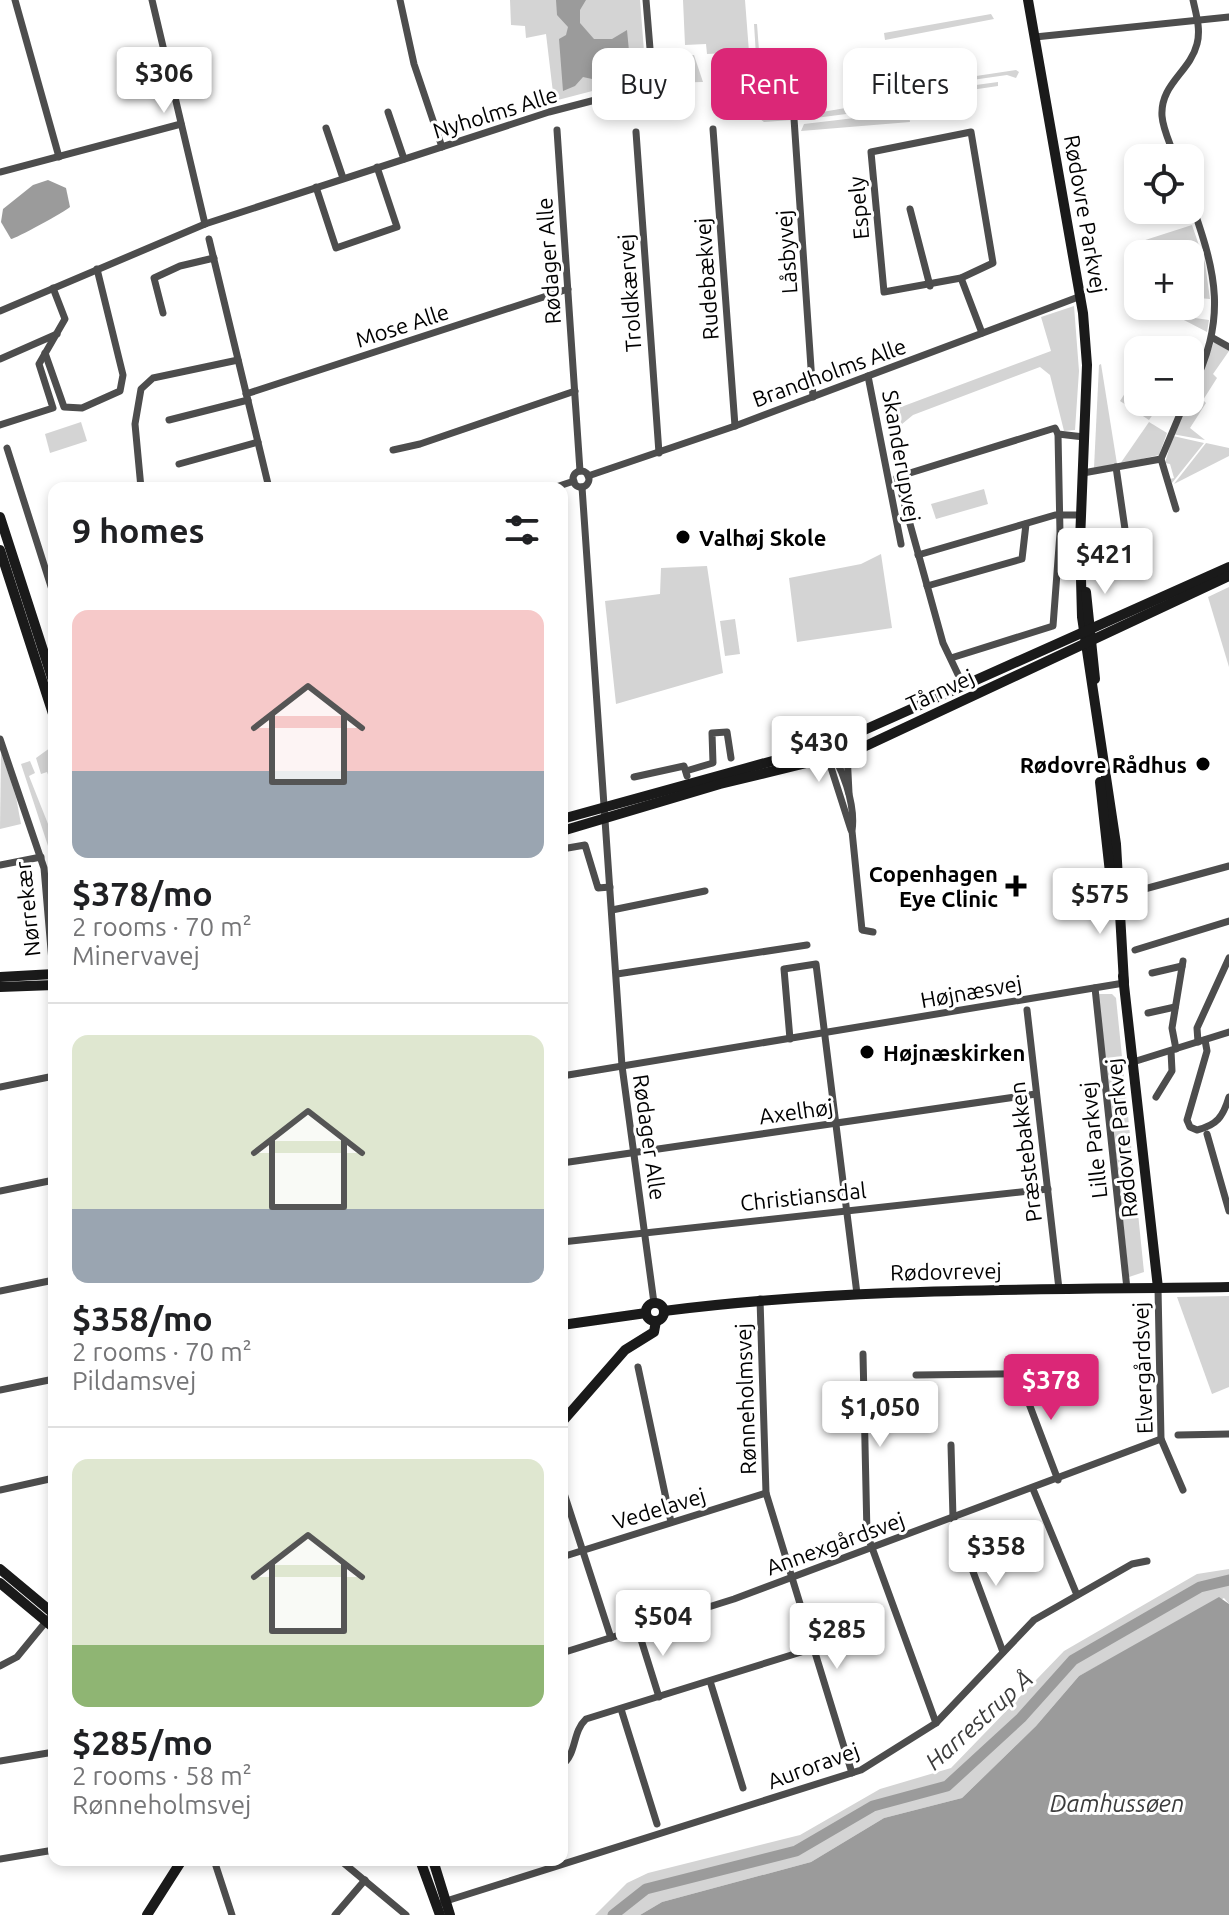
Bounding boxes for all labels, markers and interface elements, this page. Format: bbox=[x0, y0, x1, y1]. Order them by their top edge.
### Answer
pin: $306 bbox=[117, 47, 211, 115]
chip: Buy bbox=[592, 48, 695, 120]
chip: Rent bbox=[711, 48, 827, 120]
chip: Filters bbox=[843, 48, 977, 120]
text: $306 bbox=[135, 58, 193, 87]
street label: Nyholms Alle bbox=[430, 81, 560, 143]
street label: Rødovre Parkvej bbox=[1060, 133, 1112, 295]
map controls bbox=[1124, 144, 1204, 416]
button: locate bbox=[1124, 144, 1204, 224]
street label: Espely bbox=[843, 175, 873, 241]
street label: Rødager Alle bbox=[531, 197, 565, 325]
street label: Låsbyvej bbox=[771, 209, 801, 295]
street label: Rudebækvej bbox=[689, 217, 723, 341]
street label: Troldkærvej bbox=[612, 233, 646, 353]
button: + bbox=[1124, 240, 1204, 320]
street label: Mose Alle bbox=[352, 298, 452, 352]
street label: Brandholms Alle bbox=[749, 333, 909, 411]
button: − bbox=[1124, 336, 1204, 416]
street label: Skanderupvej bbox=[878, 388, 926, 524]
icon: filters bbox=[500, 508, 544, 552]
text: 9 homes bbox=[72, 511, 205, 549]
place label: Valhøj Skole bbox=[699, 525, 826, 550]
marker: Valhøj Skole bbox=[674, 528, 692, 546]
pin: $421 bbox=[1058, 528, 1152, 596]
text: $421 bbox=[1076, 539, 1134, 568]
icon: home bbox=[236, 662, 380, 806]
street label: Tårnvej bbox=[902, 664, 978, 716]
pin: $430 bbox=[772, 716, 866, 784]
text: $430 bbox=[790, 727, 848, 756]
place label: Rødovre Rådhus bbox=[1020, 752, 1187, 777]
marker: Rødovre Rådhus bbox=[1194, 755, 1212, 773]
street label: Nørrekær bbox=[10, 859, 44, 958]
place label: Copenhagen Eye Clinic bbox=[869, 861, 998, 911]
pin: $575 bbox=[1053, 868, 1147, 936]
text: $378/mo bbox=[72, 874, 213, 912]
marker: Copenhagen Eye Clinic bbox=[1005, 875, 1027, 897]
text: $575 bbox=[1071, 879, 1129, 908]
text: 2 rooms · 70 m² bbox=[72, 912, 252, 941]
text: Minervavej bbox=[72, 941, 200, 970]
street label: Højnæsvej bbox=[918, 970, 1024, 1012]
place label: Højnæskirken bbox=[883, 1040, 1025, 1065]
marker: Højnæskirken bbox=[858, 1043, 876, 1061]
street label: Rødovre Parkvej bbox=[1100, 1057, 1142, 1219]
street label: Rødager Alle bbox=[629, 1072, 671, 1202]
street label: Præstebakken bbox=[1004, 1080, 1046, 1224]
street label: Lille Parkvej bbox=[1074, 1080, 1112, 1200]
icon: home bbox=[236, 1087, 380, 1231]
street label: Axelhøj bbox=[757, 1093, 835, 1129]
street label: Christiansdal bbox=[739, 1177, 868, 1215]
street label: Rødovrevej bbox=[890, 1258, 1002, 1284]
text: $358/mo bbox=[72, 1299, 213, 1337]
street label: Elvergårdsvej bbox=[1127, 1302, 1157, 1434]
street label: Rønneholmsvej bbox=[730, 1323, 760, 1475]
text: 2 rooms · 70 m² bbox=[72, 1337, 252, 1366]
pin: $378 bbox=[1004, 1354, 1098, 1422]
text: $378 bbox=[1022, 1365, 1080, 1394]
text: Pildamsvej bbox=[72, 1366, 196, 1395]
pin: $1,050 bbox=[815, 1381, 945, 1449]
text: $1,050 bbox=[840, 1392, 920, 1421]
street label: Vedelavej bbox=[610, 1482, 708, 1534]
street label: Annexgårdsvej bbox=[762, 1506, 908, 1580]
icon: home bbox=[236, 1511, 380, 1655]
pin: $358 bbox=[949, 1520, 1043, 1588]
text: $358 bbox=[967, 1531, 1025, 1560]
pin: $504 bbox=[616, 1590, 710, 1658]
text: $504 bbox=[634, 1601, 692, 1630]
pin: $285 bbox=[790, 1603, 884, 1671]
text: $285 bbox=[808, 1614, 866, 1643]
water label: Harrestrup Å bbox=[920, 1665, 1038, 1775]
text: $285/mo bbox=[72, 1723, 213, 1761]
street label: Auroravej bbox=[764, 1737, 862, 1793]
text: 2 rooms · 58 m² bbox=[72, 1761, 252, 1790]
text: Rønneholmsvej bbox=[72, 1790, 251, 1819]
water label: Damhussøen bbox=[1050, 1790, 1184, 1817]

